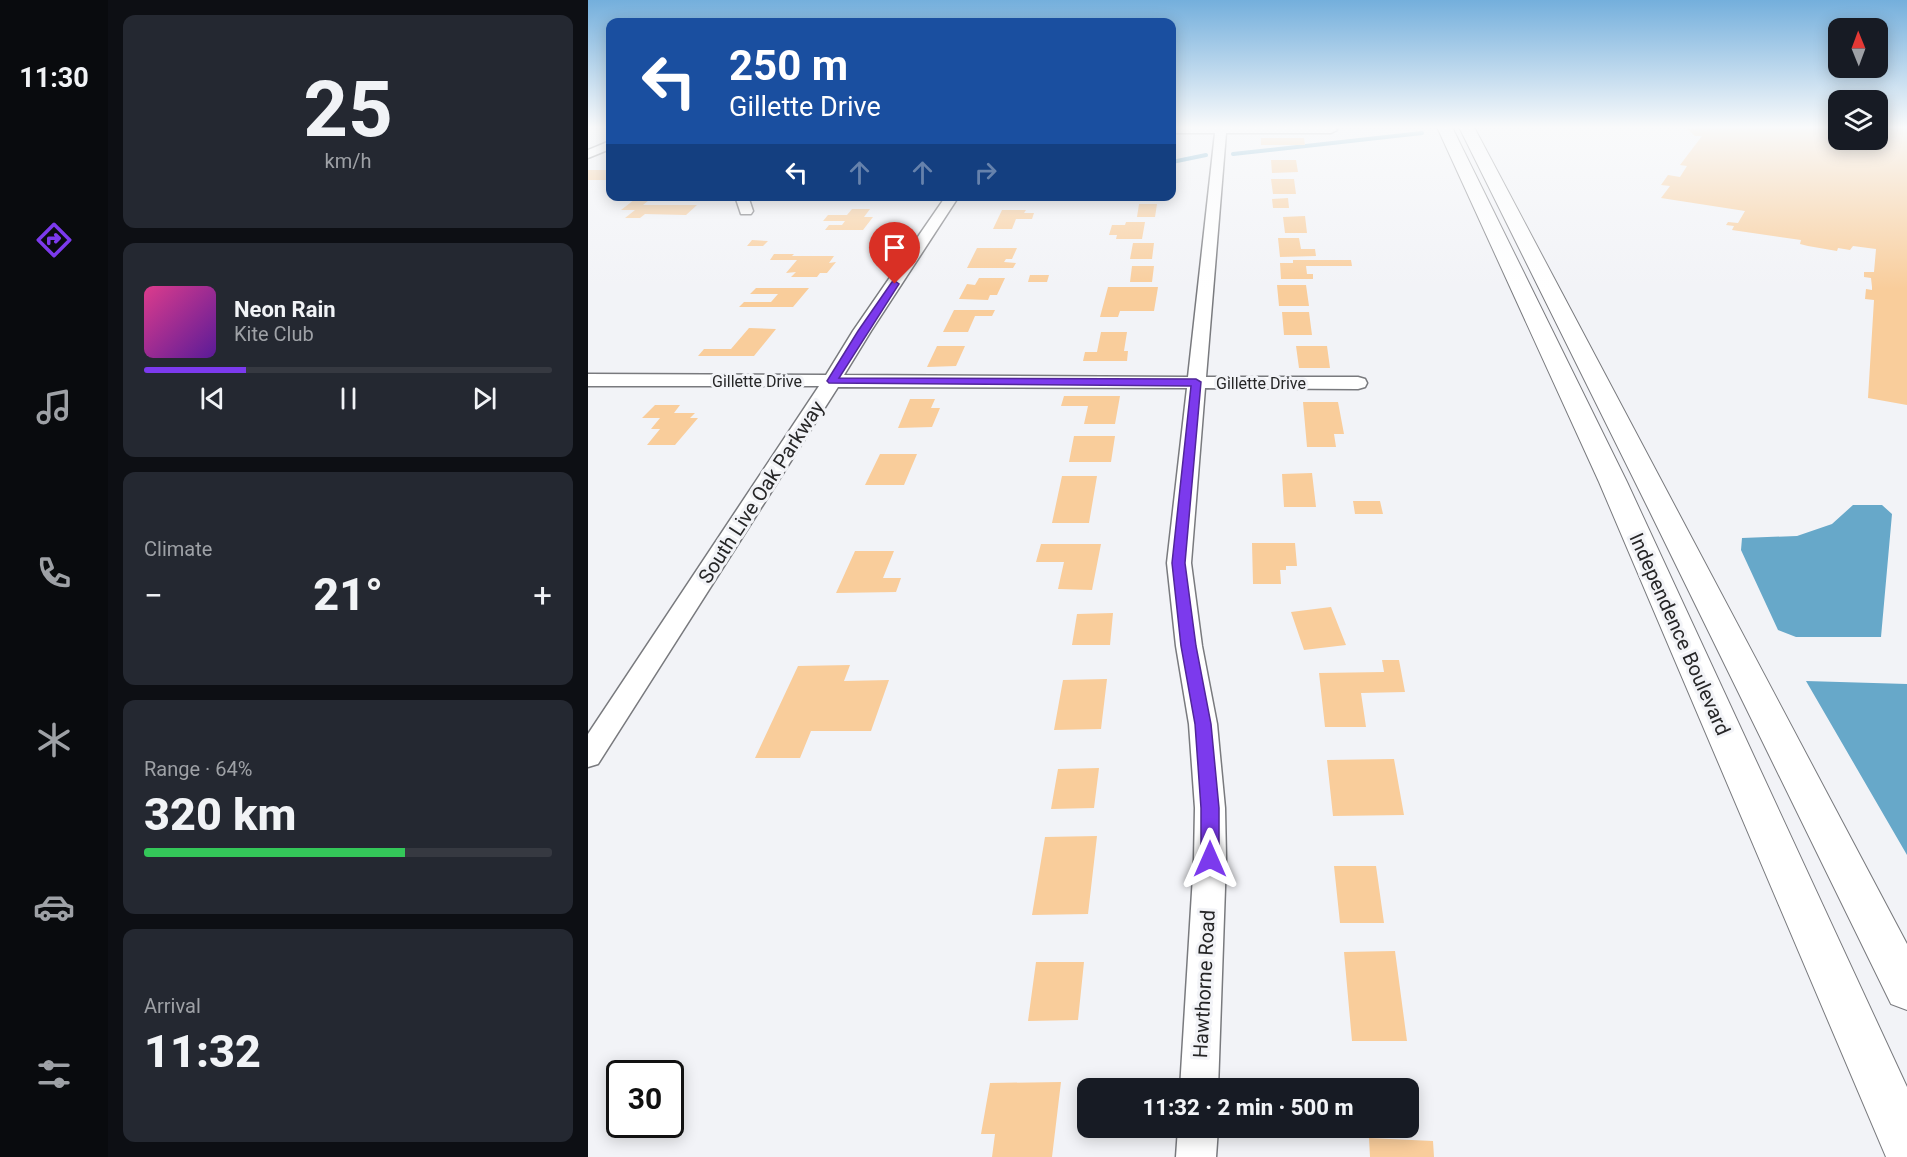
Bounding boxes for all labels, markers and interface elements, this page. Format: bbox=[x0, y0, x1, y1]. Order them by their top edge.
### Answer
north arrow bbox=[1828, 18, 1888, 78]
map controls bbox=[1828, 18, 1888, 150]
text: 250 m bbox=[729, 41, 848, 90]
icon: left bbox=[630, 42, 708, 120]
text: 11:30 bbox=[19, 62, 89, 94]
text: 25 bbox=[303, 64, 393, 155]
button: layers bbox=[1828, 90, 1888, 150]
text: Gillette Drive bbox=[729, 91, 881, 123]
text: km/h bbox=[325, 149, 371, 173]
icon: left bbox=[780, 156, 813, 189]
icon: ahead bbox=[843, 156, 876, 189]
icon: ahead bbox=[906, 156, 939, 189]
icon: right bbox=[969, 156, 1002, 189]
icon: directions bbox=[33, 219, 75, 261]
pin bbox=[869, 222, 920, 284]
icon: arrive bbox=[878, 231, 911, 264]
text: Neon Rain bbox=[234, 297, 336, 322]
text: Kite Club bbox=[234, 322, 314, 346]
street label: Gillette Drive bbox=[712, 372, 802, 391]
street label: Gillette Drive bbox=[1216, 374, 1306, 393]
icon: previous bbox=[196, 382, 229, 415]
icon: pause bbox=[332, 382, 365, 415]
icon: next bbox=[468, 382, 501, 415]
icon: music bbox=[33, 386, 75, 428]
street label: South Live Oak Parkway bbox=[693, 396, 829, 588]
street label: Independence Boulevard bbox=[1625, 529, 1735, 739]
text: Climate bbox=[144, 537, 212, 561]
icon: phone bbox=[33, 552, 75, 594]
text: 21° bbox=[313, 568, 383, 621]
text: − bbox=[144, 576, 163, 615]
text: + bbox=[533, 576, 552, 615]
icon: climate bbox=[33, 719, 75, 761]
text: Range · 64% bbox=[144, 757, 252, 781]
text: 320 km bbox=[144, 788, 296, 841]
position arrow bbox=[1178, 827, 1242, 891]
icon: car bbox=[33, 886, 75, 928]
street label: Hawthorne Road bbox=[1188, 909, 1220, 1059]
text: Arrival bbox=[144, 994, 201, 1018]
text: 11:32 bbox=[144, 1025, 261, 1078]
icon: filters bbox=[33, 1053, 75, 1095]
speed limit sign: 30 bbox=[606, 1060, 684, 1138]
text: 11:32 · 2 min · 500 m bbox=[1143, 1095, 1353, 1120]

